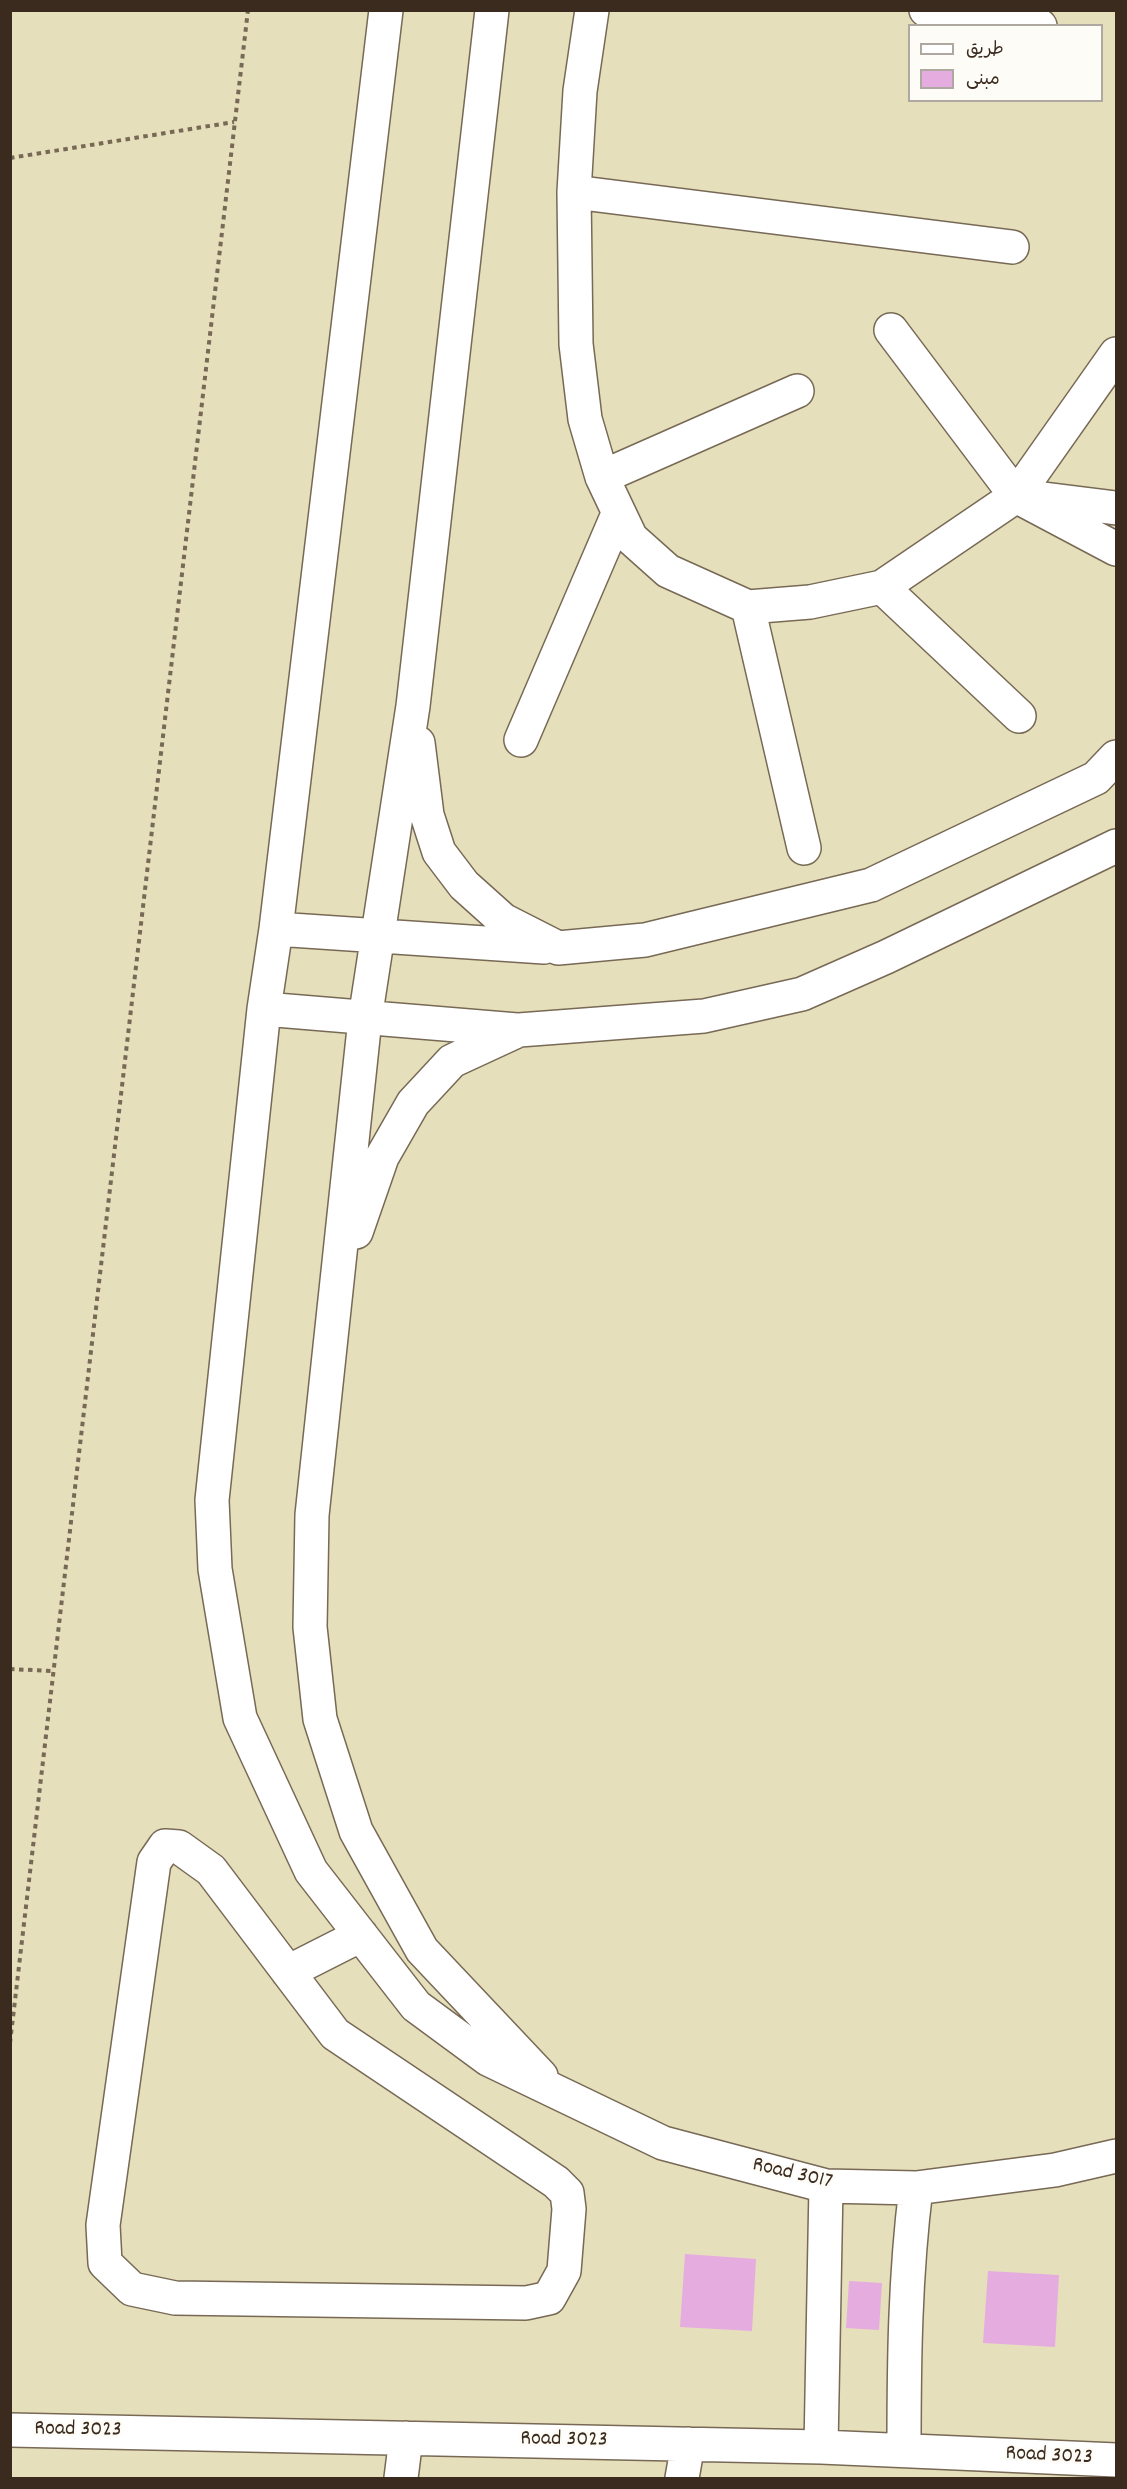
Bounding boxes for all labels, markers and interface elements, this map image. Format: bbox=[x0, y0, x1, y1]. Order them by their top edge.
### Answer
legend bbox=[908, 24, 1103, 102]
text: طريق bbox=[966, 38, 1004, 63]
text: مبنى bbox=[966, 68, 1000, 93]
street label: Road 3017 bbox=[749, 2153, 835, 2197]
street label: Road 3023 bbox=[34, 2417, 122, 2445]
street label: Road 3023 bbox=[520, 2427, 608, 2455]
street label: Road 3023 bbox=[1005, 2442, 1093, 2472]

